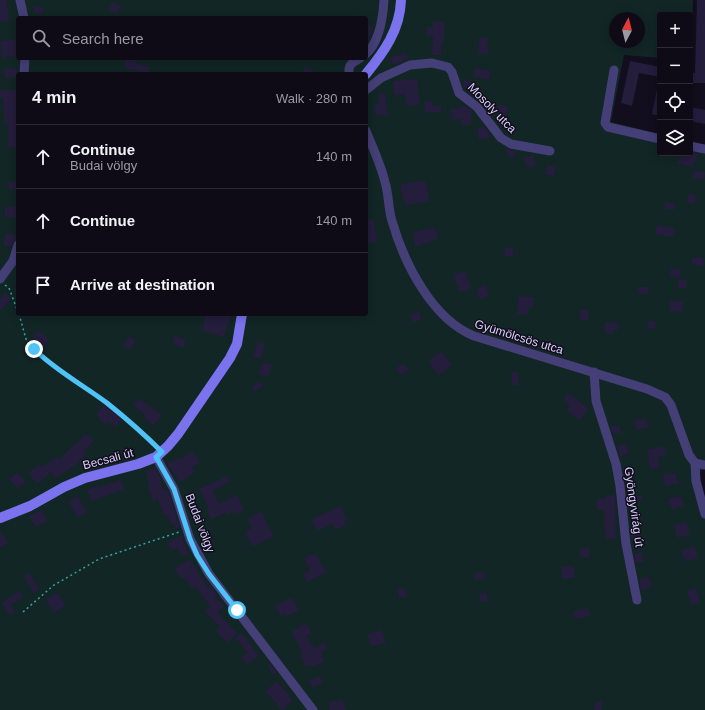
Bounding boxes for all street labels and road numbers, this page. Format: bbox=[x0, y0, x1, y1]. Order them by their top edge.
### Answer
street label: Mosoly utca bbox=[465, 80, 519, 136]
street label: Gyümölcsös utca bbox=[473, 317, 565, 357]
street label: Becsali út bbox=[81, 445, 136, 472]
street label: Gyöngyvirág út bbox=[621, 466, 647, 549]
street label: Budai völgy bbox=[182, 492, 218, 554]

